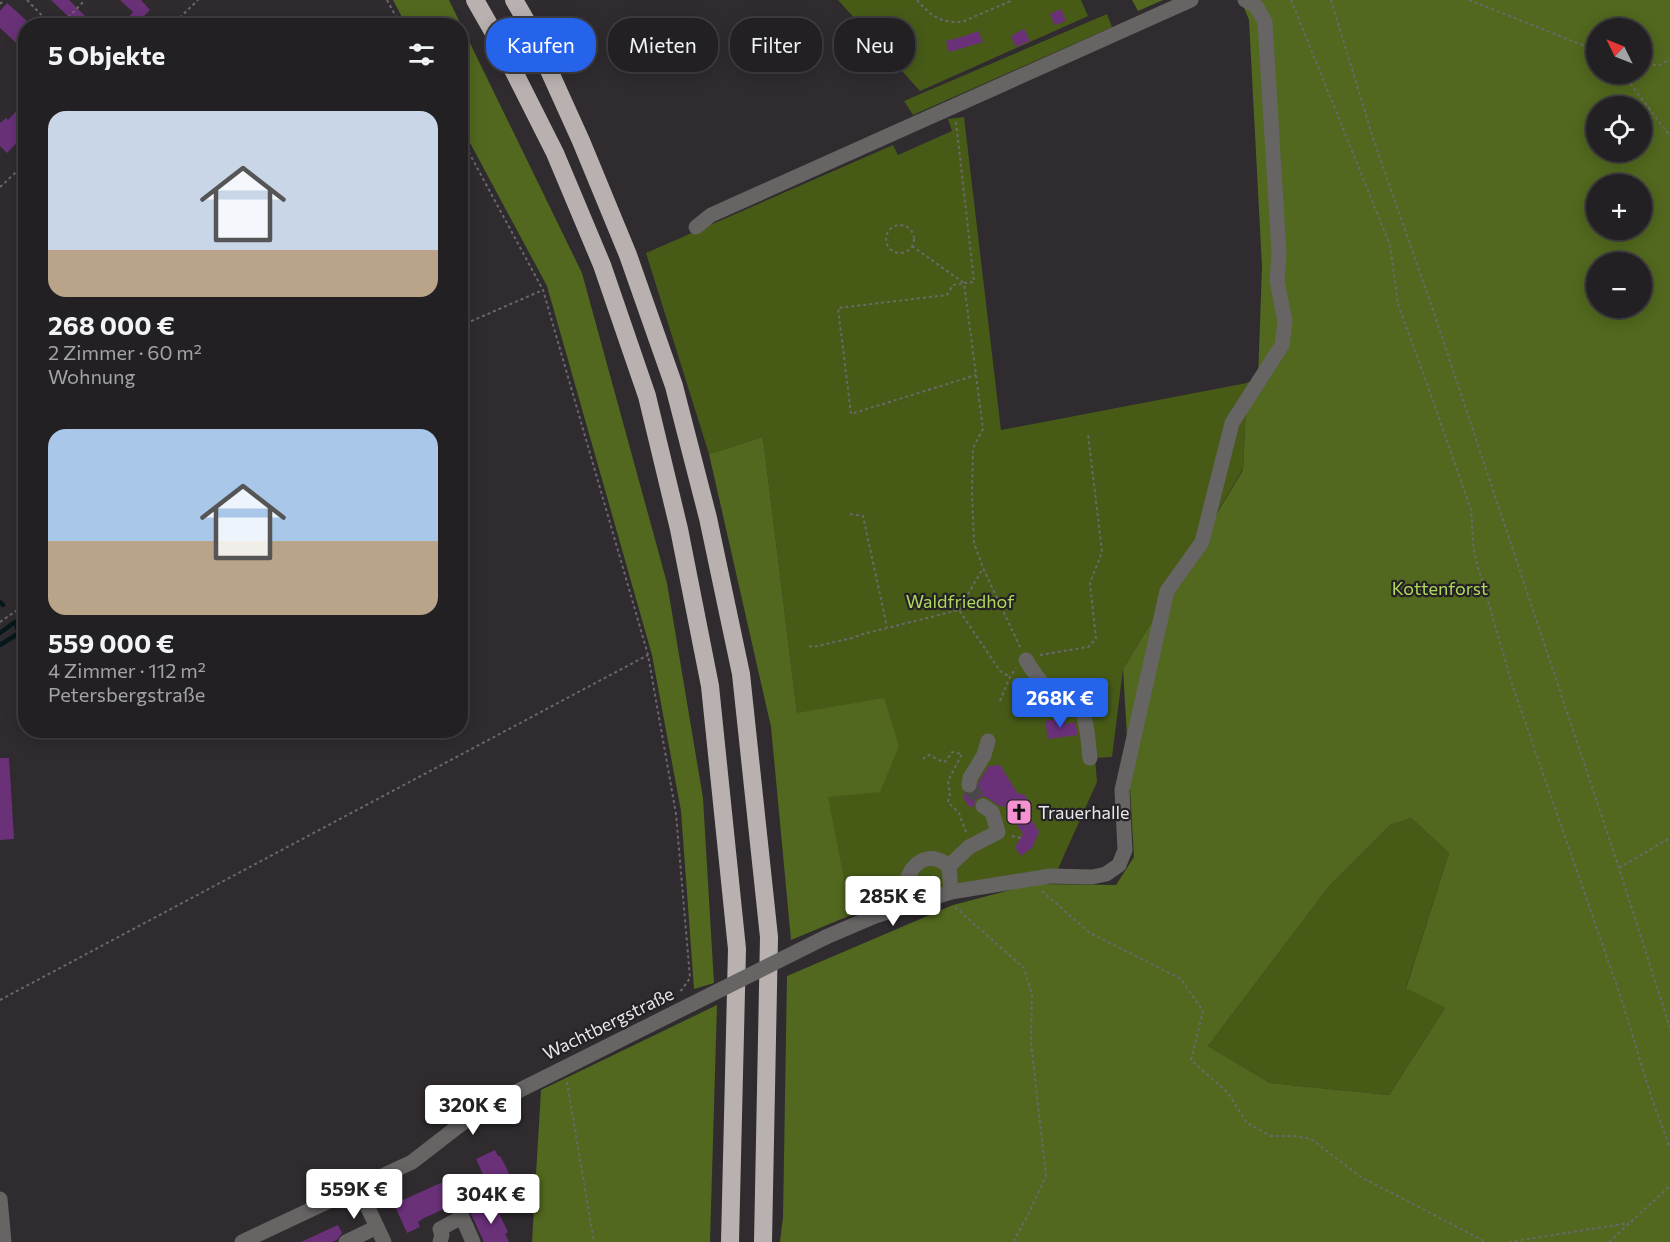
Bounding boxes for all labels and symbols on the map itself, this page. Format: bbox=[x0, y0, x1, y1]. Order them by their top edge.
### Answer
north arrow bbox=[1586, 18, 1652, 84]
park label: Kottenforst bbox=[1392, 577, 1488, 599]
park label: Waldfriedhof bbox=[906, 590, 1015, 612]
pin: 268K € bbox=[1011, 678, 1109, 729]
church icon: Trauerhalle bbox=[1004, 797, 1034, 827]
place label: Trauerhalle bbox=[1038, 801, 1130, 823]
pin: 285K € bbox=[844, 876, 942, 927]
street label: Wachtbergstraße bbox=[539, 982, 677, 1064]
pin: 320K € bbox=[424, 1085, 522, 1136]
pin: 559K € bbox=[305, 1169, 403, 1220]
pin: 304K € bbox=[442, 1174, 540, 1225]

